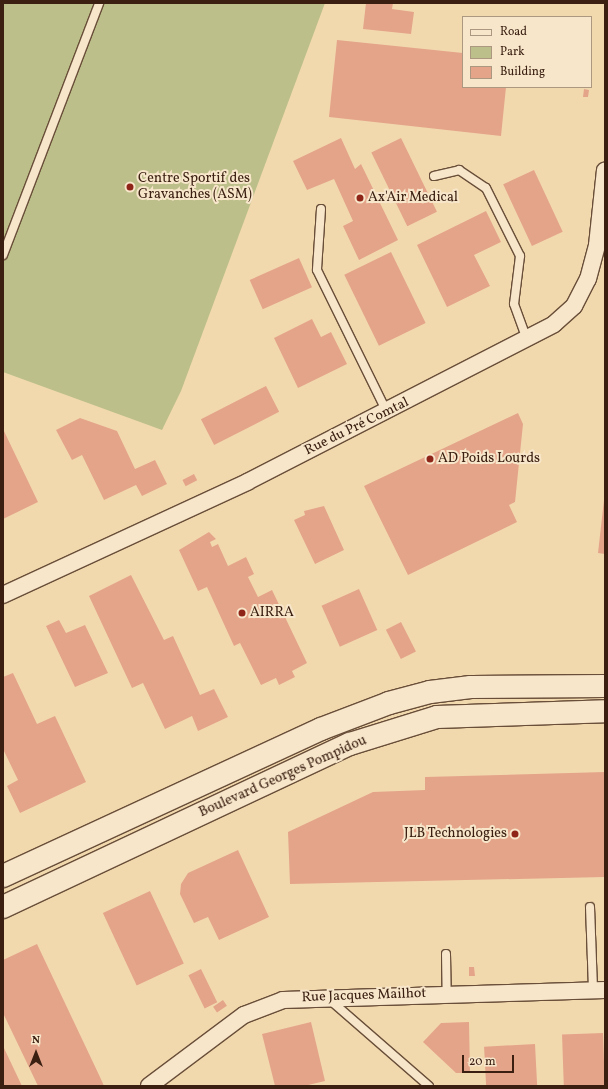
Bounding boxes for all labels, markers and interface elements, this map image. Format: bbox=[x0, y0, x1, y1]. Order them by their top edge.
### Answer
legend bbox=[462, 16, 592, 88]
text: Road bbox=[500, 24, 527, 40]
text: Park bbox=[500, 44, 525, 60]
text: Building bbox=[500, 64, 545, 80]
place label: Centre Sportif des Gravanches (ASM) bbox=[138, 171, 252, 204]
marker: Centre Sportif des Gravanches (ASM) bbox=[125, 182, 135, 192]
place label: Ax'Air Medical bbox=[368, 190, 458, 206]
marker: Ax'Air Medical bbox=[355, 193, 365, 203]
street label: Rue du Pré Comtal bbox=[302, 394, 412, 460]
place label: AD Poids Lourds bbox=[438, 451, 540, 467]
marker: AD Poids Lourds bbox=[425, 454, 435, 464]
place label: AIRRA bbox=[250, 605, 294, 621]
marker: AIRRA bbox=[237, 608, 247, 618]
street label: Boulevard Georges Pompidou bbox=[197, 732, 369, 822]
place label: JLB Technologies bbox=[404, 826, 507, 842]
marker: JLB Technologies bbox=[510, 829, 520, 839]
street label: Rue Jacques Mailhot bbox=[301, 985, 427, 1007]
north arrow bbox=[16, 1033, 56, 1073]
text: N bbox=[32, 1033, 40, 1048]
scale bar bbox=[464, 1047, 516, 1073]
text: 20 m bbox=[469, 1054, 496, 1070]

